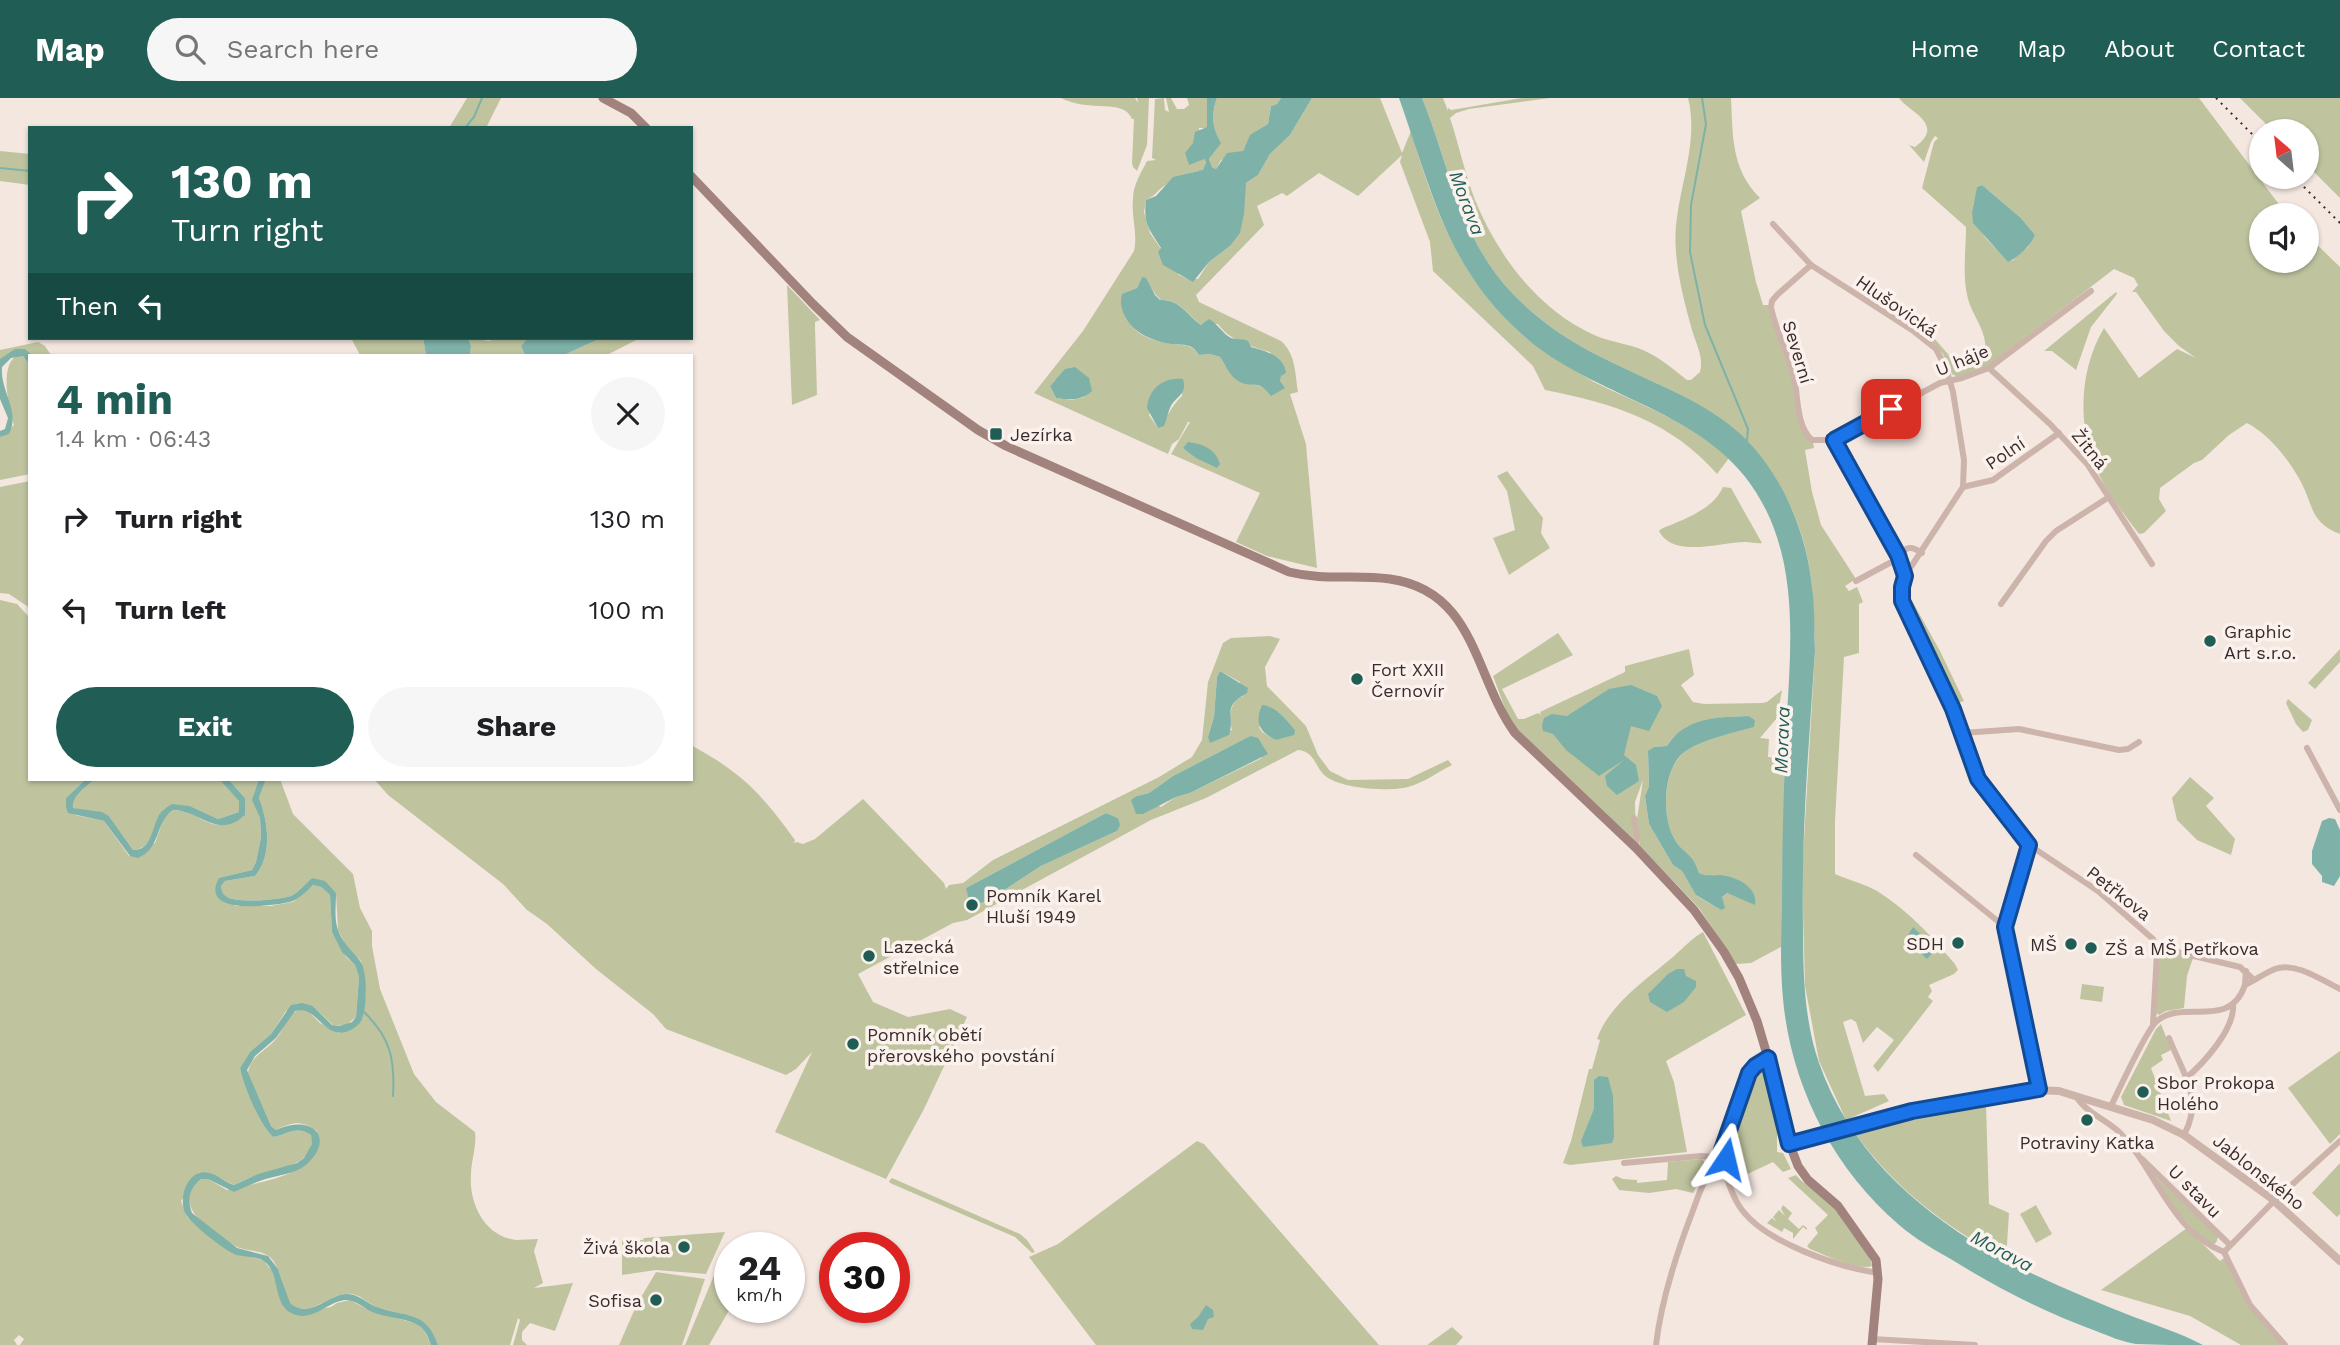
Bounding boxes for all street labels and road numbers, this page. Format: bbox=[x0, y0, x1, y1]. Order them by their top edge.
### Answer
street label: Hlušovická bbox=[1852, 270, 1942, 342]
street label: Severní bbox=[1779, 318, 1818, 386]
street label: U háje bbox=[1932, 340, 1992, 380]
street label: Žitná bbox=[2068, 425, 2112, 473]
street label: Polní bbox=[1981, 432, 2029, 474]
street label: Petřkova bbox=[2083, 861, 2155, 925]
street label: Jablonského bbox=[2209, 1130, 2309, 1214]
street label: U stavu bbox=[2164, 1160, 2226, 1222]

